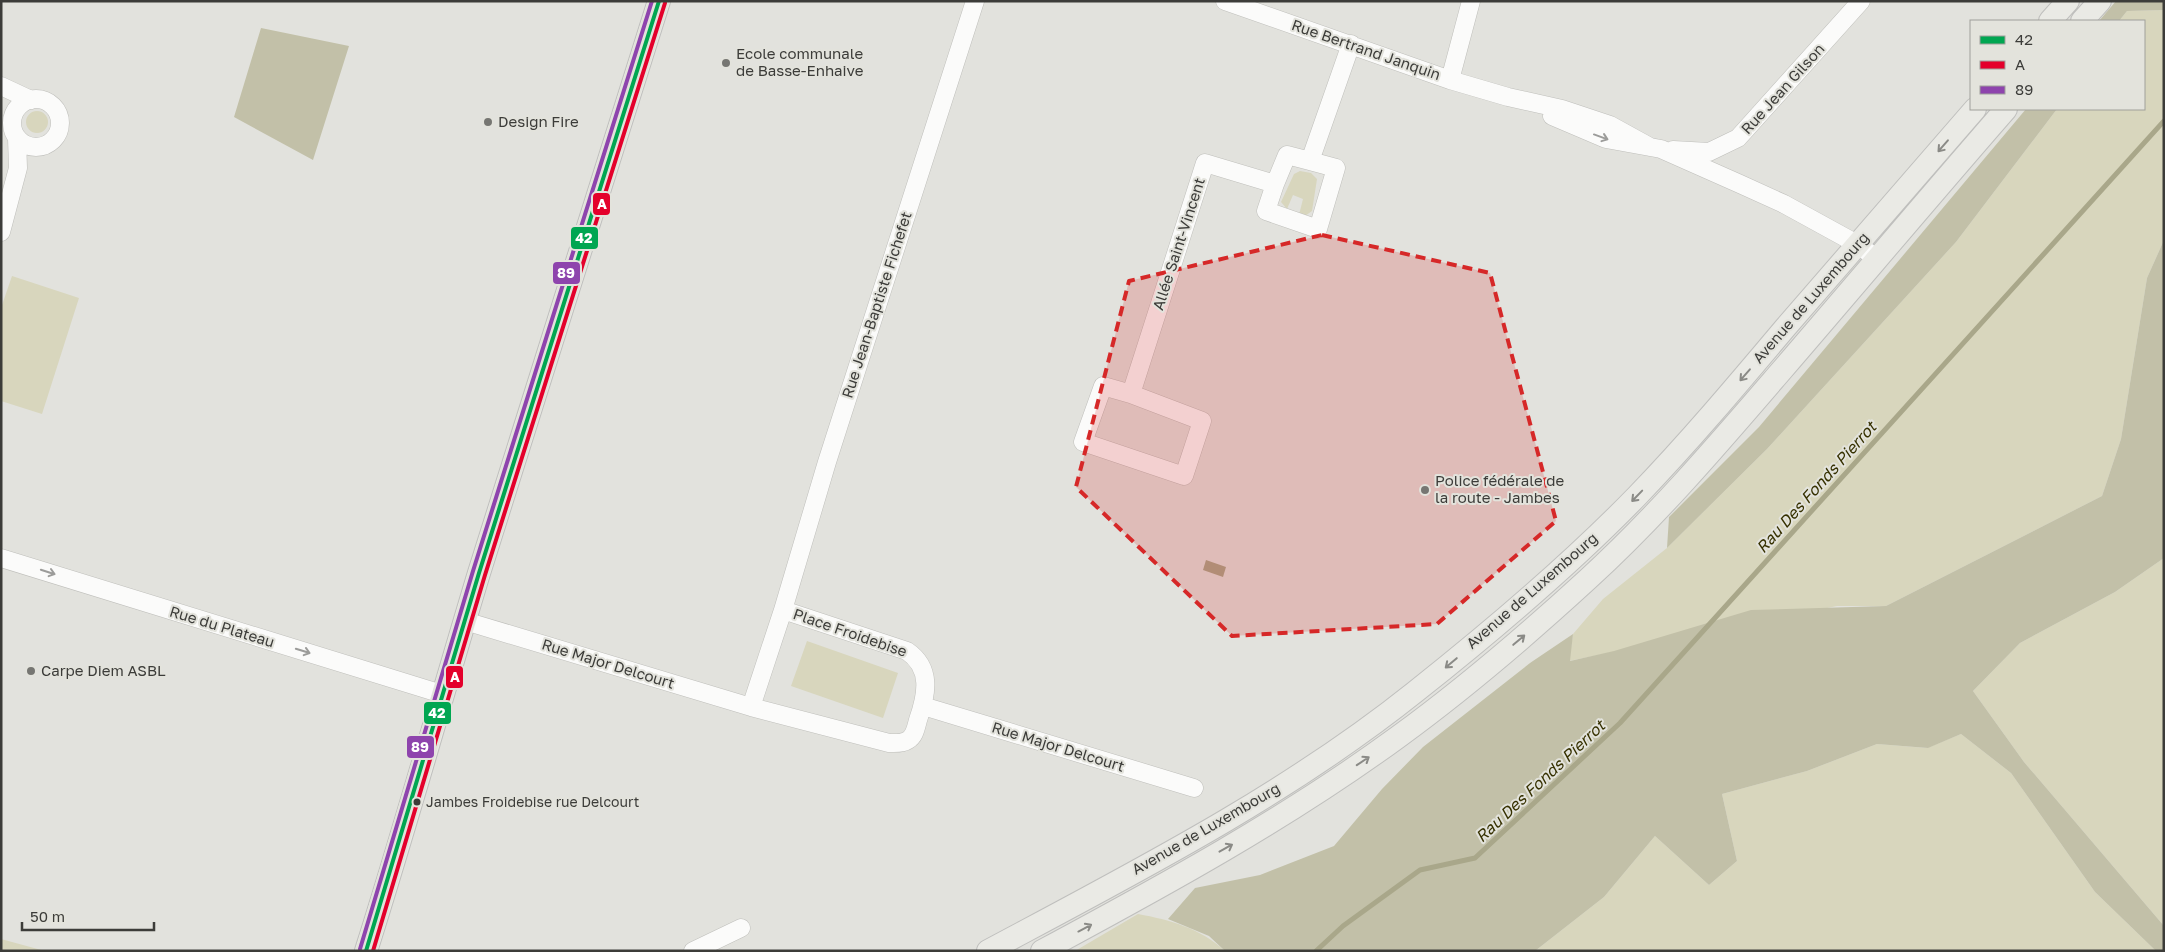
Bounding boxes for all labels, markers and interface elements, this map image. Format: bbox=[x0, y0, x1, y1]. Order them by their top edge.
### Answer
street label: Rue Bertrand Janquin bbox=[1290, 15, 1443, 83]
legend bbox=[1970, 20, 2145, 110]
text: 42 bbox=[2015, 30, 2033, 48]
street label: Rue Jean Gilson bbox=[1737, 39, 1828, 137]
place label: Ecole communale de Basse-Enhaive bbox=[736, 44, 864, 79]
text: A bbox=[2015, 55, 2025, 73]
marker: Ecole communale de Basse-Enhaive bbox=[720, 57, 732, 69]
text: 89 bbox=[2015, 80, 2033, 98]
place label: Design Fire bbox=[498, 112, 579, 130]
marker: Design Fire bbox=[482, 116, 494, 128]
one-way arrow bbox=[1593, 133, 1608, 142]
one-way arrow bbox=[1937, 139, 1948, 152]
street label: Allée Saint-Vincent bbox=[1148, 175, 1208, 312]
line badge: A bbox=[592, 192, 611, 216]
text: A bbox=[597, 195, 607, 212]
street label: Rue Jean-Baptiste Fichefet bbox=[837, 209, 915, 400]
line badge: 42 bbox=[570, 226, 599, 250]
street label: Avenue de Luxembourg bbox=[1748, 228, 1872, 367]
text: 42 bbox=[575, 229, 593, 246]
line badge: 89 bbox=[552, 261, 581, 285]
text: 89 bbox=[557, 264, 575, 281]
one-way arrow bbox=[1739, 368, 1751, 381]
water label: Rau Des Fonds Pierrot bbox=[1752, 416, 1881, 557]
place label: Police fédérale de la route - Jambes bbox=[1435, 471, 1565, 506]
marker: Police fédérale de la route - Jambes bbox=[1419, 484, 1431, 496]
one-way arrow bbox=[1631, 489, 1643, 501]
street label: Avenue de Luxembourg bbox=[1462, 528, 1601, 652]
one-way arrow bbox=[39, 568, 55, 578]
street label: Rue du Plateau bbox=[168, 602, 277, 651]
street label: Place Froidebise bbox=[791, 604, 910, 660]
street label: Rue Major Delcourt bbox=[540, 634, 677, 692]
one-way arrow bbox=[1512, 635, 1525, 646]
one-way arrow bbox=[295, 647, 311, 657]
one-way arrow bbox=[1444, 657, 1457, 668]
place label: Carpe Diem ASBL bbox=[41, 661, 166, 679]
marker: Carpe Diem ASBL bbox=[25, 665, 37, 677]
line badge: A bbox=[445, 665, 464, 689]
text: A bbox=[450, 668, 460, 685]
line badge: 42 bbox=[423, 701, 452, 725]
text: 42 bbox=[428, 704, 446, 721]
water label: Rau Des Fonds Pierrot bbox=[1471, 715, 1610, 846]
street label: Rue Major Delcourt bbox=[990, 717, 1127, 775]
line badge: 89 bbox=[406, 735, 435, 759]
text: 89 bbox=[411, 738, 429, 755]
one-way arrow bbox=[1356, 756, 1370, 766]
street label: Avenue de Luxembourg bbox=[1128, 778, 1283, 878]
place label: Jambes Froidebise rue Delcourt bbox=[426, 793, 639, 810]
marker: Jambes Froidebise rue Delcourt bbox=[412, 797, 422, 807]
one-way arrow bbox=[1219, 843, 1234, 853]
scale bar bbox=[22, 900, 155, 932]
text: 50 m bbox=[30, 907, 65, 925]
one-way arrow bbox=[1077, 923, 1092, 933]

